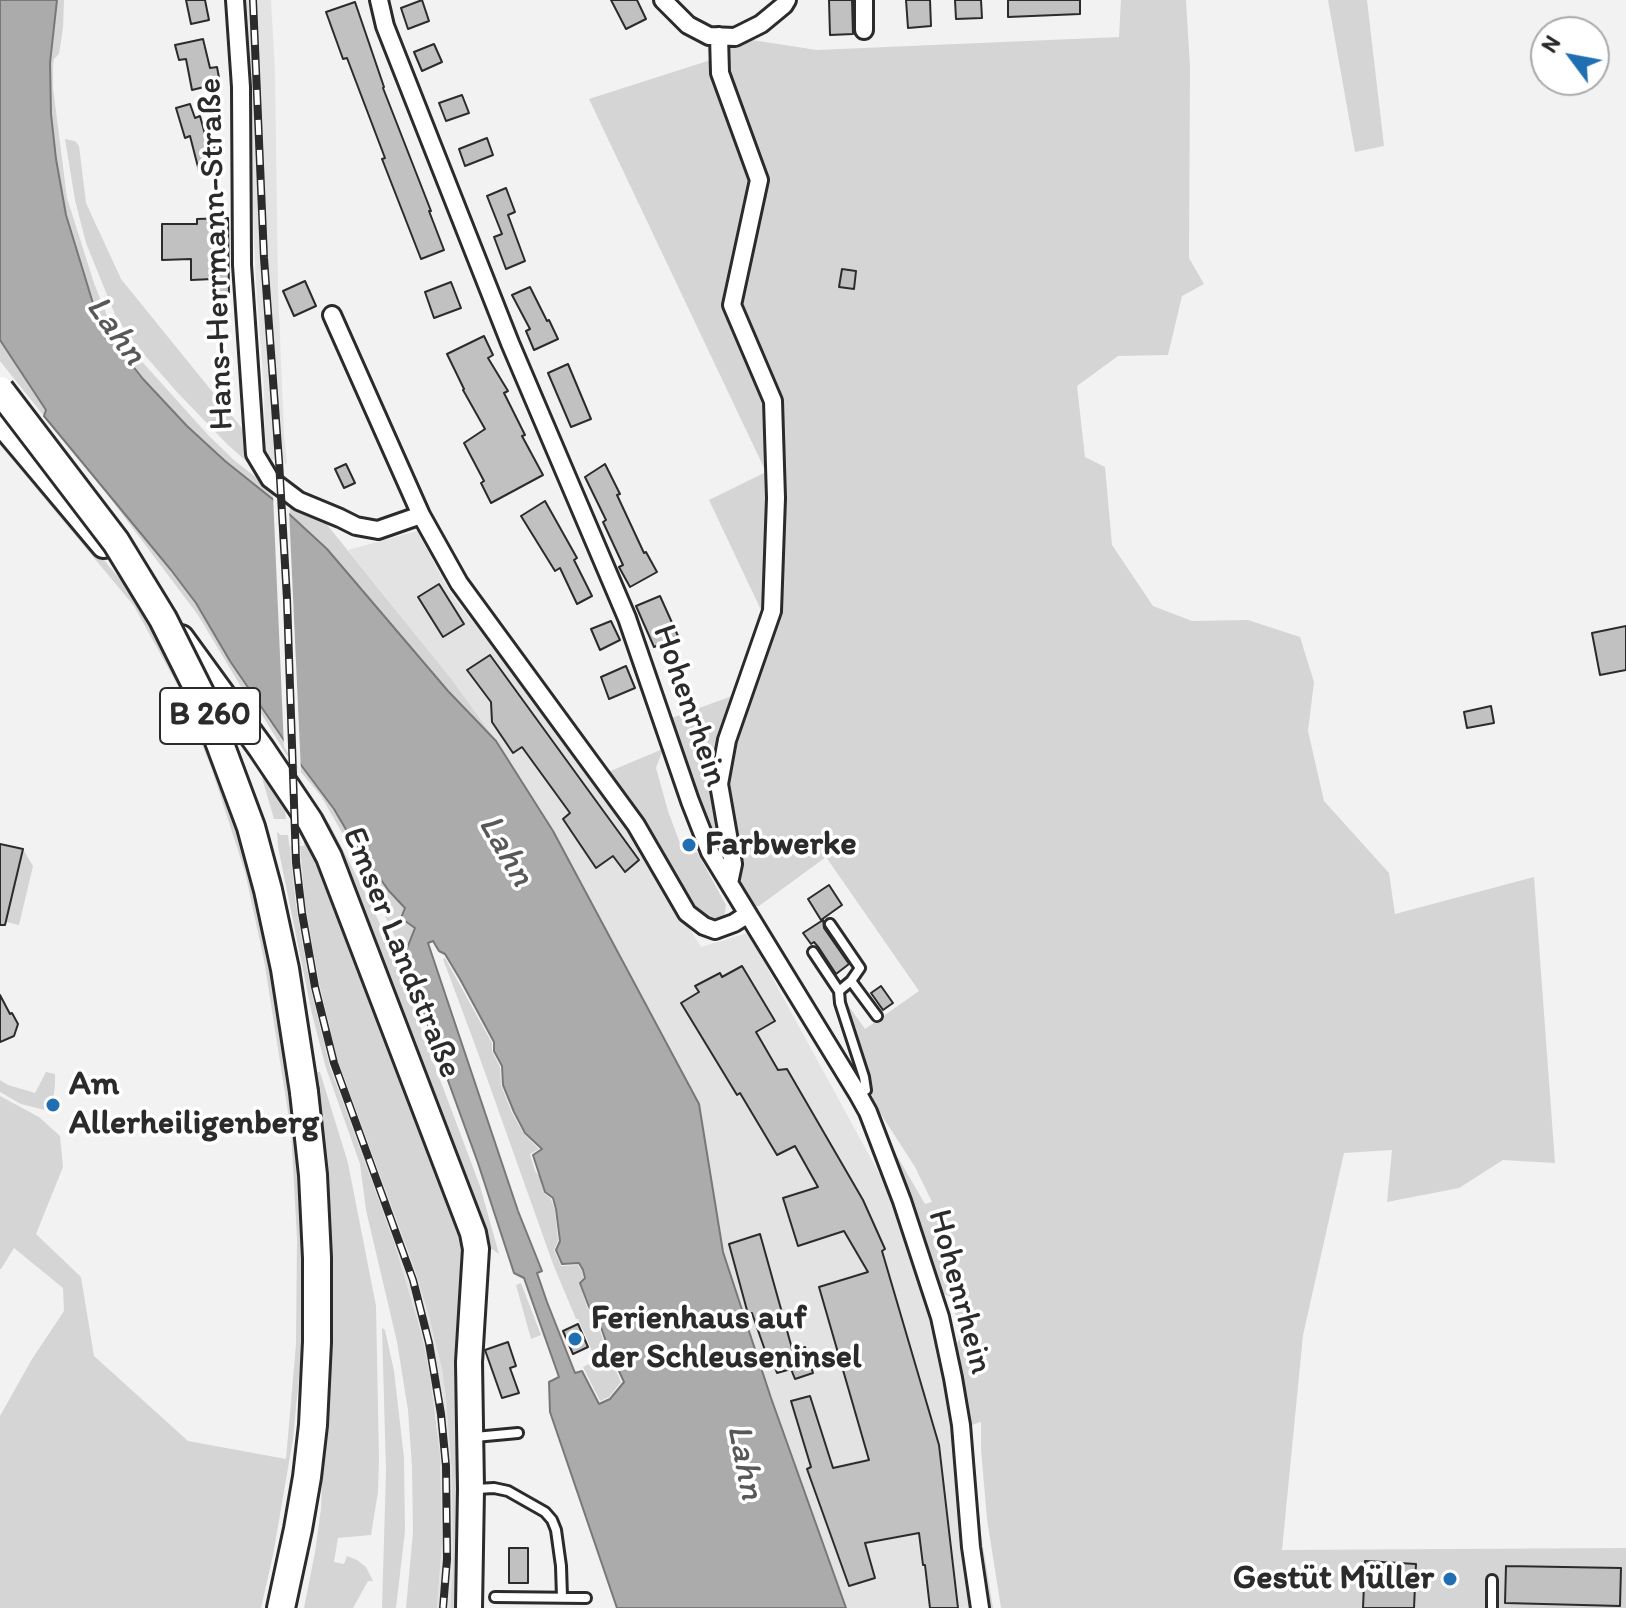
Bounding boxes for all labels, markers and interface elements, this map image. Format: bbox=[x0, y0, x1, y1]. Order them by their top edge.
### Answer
north arrow bbox=[1530, 16, 1610, 96]
text: N bbox=[1536, 31, 1566, 58]
street label: Hans-Herrmann-Straße bbox=[190, 77, 244, 431]
water label: Lahn bbox=[75, 288, 155, 374]
street label: Hohenrhein bbox=[642, 620, 736, 792]
road number: B 260 bbox=[160, 688, 260, 744]
water label: Lahn bbox=[467, 808, 543, 894]
street label: Emser Landstraße bbox=[332, 822, 470, 1084]
place label: Farbwerke bbox=[705, 825, 857, 865]
marker: Farbwerke bbox=[680, 836, 698, 854]
place label: Am Allerheiligenberg bbox=[69, 1065, 319, 1144]
marker: Am Allerheiligenberg bbox=[44, 1096, 62, 1114]
street label: Hohenrhein bbox=[917, 1205, 1001, 1379]
place label: Ferienhaus auf der Schleuseninsel bbox=[591, 1299, 862, 1378]
marker: Ferienhaus auf der Schleuseninsel bbox=[566, 1330, 584, 1348]
water label: Lahn bbox=[716, 1421, 772, 1503]
place label: Gestüt Müller bbox=[1233, 1559, 1434, 1599]
marker: Gestüt Müller bbox=[1441, 1570, 1459, 1588]

